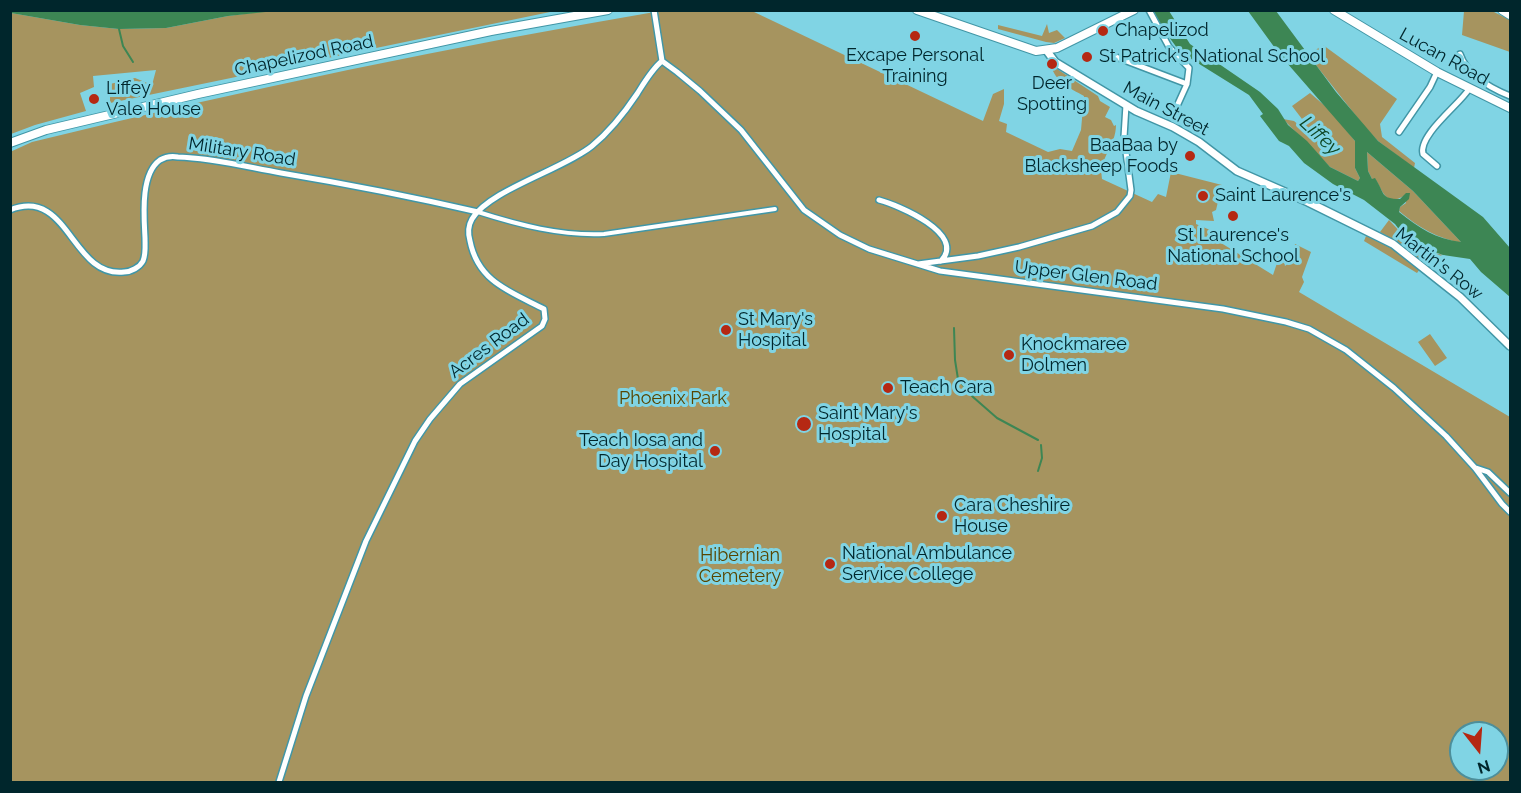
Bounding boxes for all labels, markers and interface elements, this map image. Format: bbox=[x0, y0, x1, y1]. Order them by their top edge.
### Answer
place label: Chapelizod bbox=[1115, 20, 1209, 42]
marker: Chapelizod bbox=[1096, 24, 1110, 38]
street label: Lucan Road bbox=[1395, 24, 1493, 90]
marker: Excape Personal Training bbox=[908, 29, 922, 43]
street label: Chapelizod Road bbox=[233, 31, 375, 81]
place label: Excape Personal Training bbox=[846, 45, 984, 88]
place label: St Patrick's National School bbox=[1099, 46, 1325, 68]
marker: St Patrick's National School bbox=[1080, 50, 1094, 64]
marker: Deer Spotting bbox=[1045, 57, 1059, 71]
place label: Deer Spotting bbox=[1017, 73, 1087, 116]
street label: Main Street bbox=[1119, 77, 1213, 141]
place label: Liffey Vale House bbox=[106, 78, 201, 121]
marker: Liffey Vale House bbox=[87, 92, 101, 106]
water label: Liffey bbox=[1295, 111, 1345, 161]
street label: Military Road bbox=[187, 133, 297, 171]
place label: BaaBaa by Blacksheep Foods bbox=[1025, 135, 1178, 178]
marker: BaaBaa by Blacksheep Foods bbox=[1183, 149, 1197, 163]
place label: Saint Laurence's bbox=[1215, 185, 1351, 207]
marker: Saint Laurence's bbox=[1196, 189, 1210, 203]
marker: St Laurence's National School bbox=[1226, 209, 1240, 223]
street label: Martin's Row bbox=[1391, 223, 1487, 305]
place label: St Laurence's National School bbox=[1167, 225, 1299, 268]
street label: Upper Glen Road bbox=[1013, 257, 1159, 295]
street label: Acres Road bbox=[445, 309, 533, 383]
place label: St Mary's Hospital bbox=[738, 309, 813, 352]
marker: St Mary's Hospital bbox=[719, 323, 733, 337]
place label: Knockmaree Dolmen bbox=[1021, 334, 1127, 376]
marker: Knockmaree Dolmen bbox=[1002, 348, 1016, 362]
place label: Teach Cara bbox=[900, 377, 993, 399]
marker: Teach Cara bbox=[881, 381, 895, 395]
park label: Phoenix Park bbox=[619, 388, 727, 410]
place label: Saint Mary's Hospital bbox=[818, 403, 917, 446]
marker: Saint Mary's Hospital bbox=[795, 415, 813, 433]
place label: Teach Iosa and Day Hospital bbox=[579, 430, 703, 472]
marker: Teach Iosa and Day Hospital bbox=[708, 444, 722, 458]
place label: Cara Cheshire House bbox=[954, 495, 1070, 538]
marker: Cara Cheshire House bbox=[935, 509, 949, 523]
place label: National Ambulance Service College bbox=[842, 543, 1012, 586]
park label: Hibernian Cemetery bbox=[699, 545, 781, 588]
marker: National Ambulance Service College bbox=[823, 557, 837, 571]
north arrow bbox=[1449, 721, 1509, 781]
text: N bbox=[1475, 756, 1492, 778]

